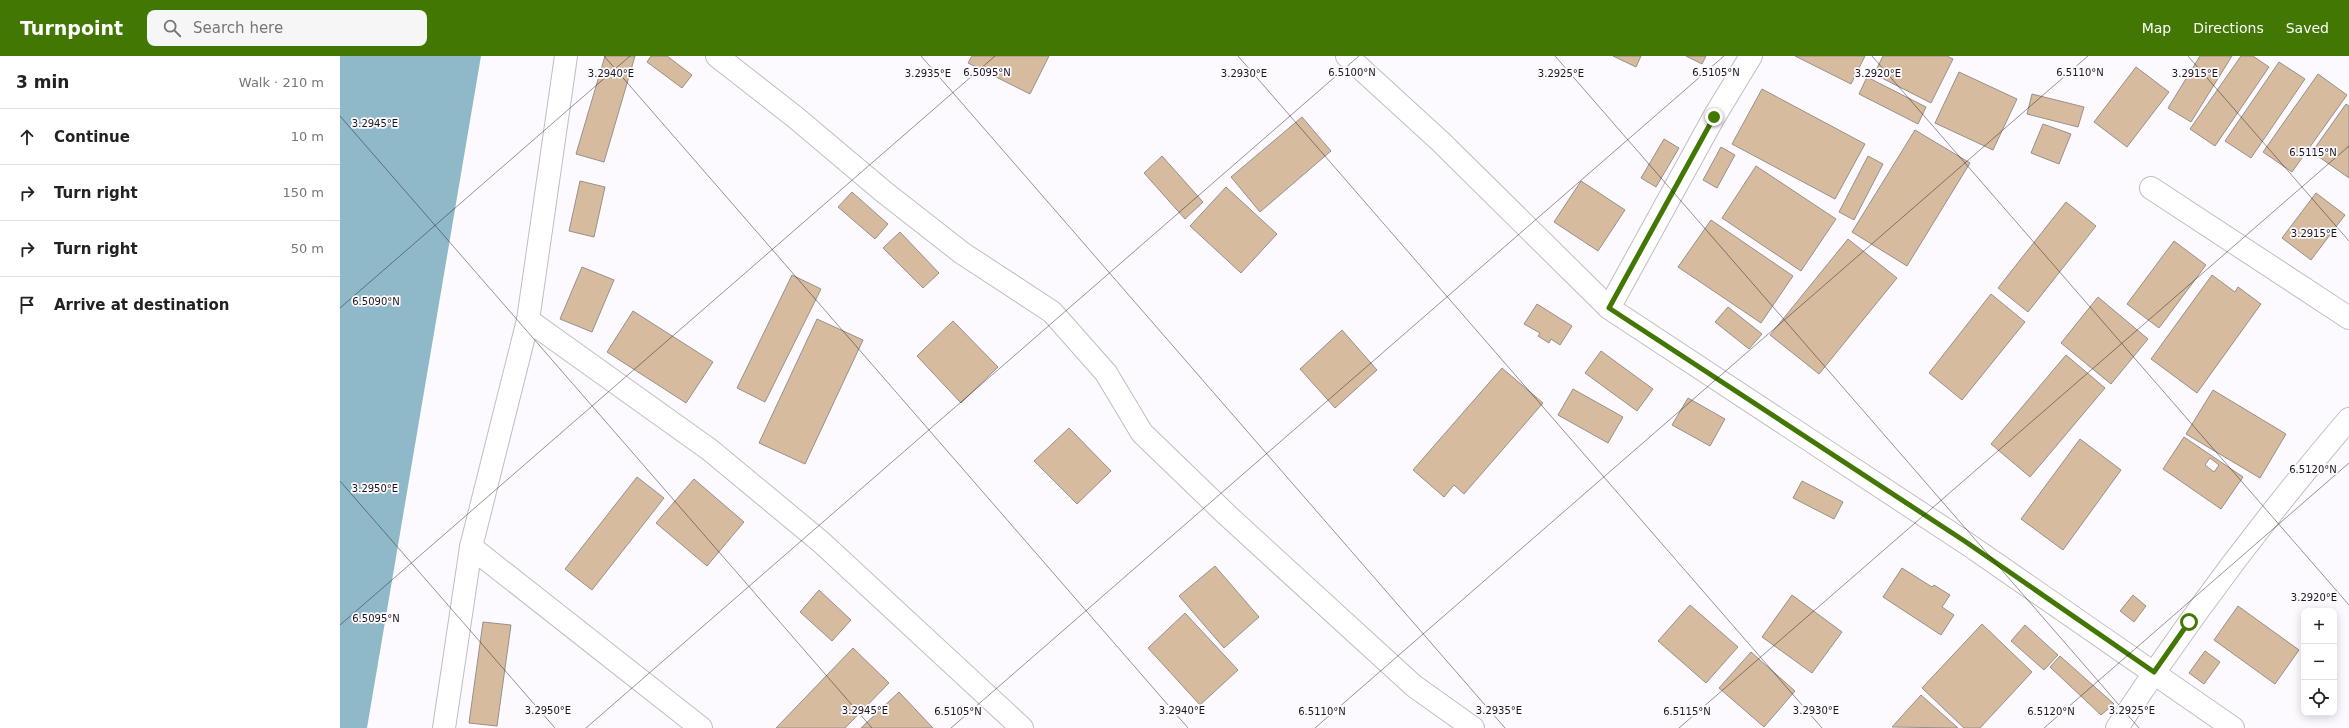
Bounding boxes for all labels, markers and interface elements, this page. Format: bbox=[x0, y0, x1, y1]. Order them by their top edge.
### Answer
search box bbox=[147, 10, 427, 46]
text: Turnpoint bbox=[20, 17, 123, 39]
icon: search bbox=[161, 17, 183, 39]
text: Search here bbox=[193, 19, 283, 37]
text: Map bbox=[2142, 20, 2171, 36]
text: Directions bbox=[2193, 20, 2264, 36]
text: Saved bbox=[2286, 20, 2329, 36]
text: 6.5095°N bbox=[963, 67, 1011, 78]
text: 6.5100°N bbox=[1328, 67, 1376, 78]
text: 6.5105°N bbox=[1692, 67, 1740, 78]
text: 6.5110°N bbox=[2056, 67, 2104, 78]
text: 3.2940°E bbox=[588, 68, 634, 79]
text: 3.2935°E bbox=[905, 68, 951, 79]
text: 3.2930°E bbox=[1221, 68, 1267, 79]
text: 3.2925°E bbox=[1538, 68, 1584, 79]
text: 3.2920°E bbox=[1855, 68, 1901, 79]
text: 3.2915°E bbox=[2172, 68, 2218, 79]
text: 3 min bbox=[16, 72, 69, 92]
text: Walk · 210 m bbox=[239, 75, 324, 90]
route end bbox=[1705, 108, 1723, 126]
text: 3.2945°E bbox=[352, 118, 398, 129]
icon: ahead bbox=[16, 126, 38, 148]
text: Continue bbox=[54, 128, 130, 146]
text: 10 m bbox=[291, 129, 324, 144]
text: 6.5115°N bbox=[2289, 147, 2337, 158]
icon: right bbox=[16, 182, 38, 204]
text: Turn right bbox=[54, 184, 138, 202]
text: 150 m bbox=[282, 185, 324, 200]
text: 3.2915°E bbox=[2291, 228, 2337, 239]
icon: right bbox=[16, 238, 38, 260]
text: Turn right bbox=[54, 240, 138, 258]
text: 50 m bbox=[291, 241, 324, 256]
icon: arrive bbox=[16, 294, 38, 316]
text: Arrive at destination bbox=[54, 296, 229, 314]
text: 6.5090°N bbox=[352, 296, 400, 307]
text: 6.5120°N bbox=[2289, 464, 2337, 475]
text: 3.2950°E bbox=[352, 483, 398, 494]
text: 3.2920°E bbox=[2291, 592, 2337, 603]
map controls bbox=[2301, 608, 2337, 716]
button: + bbox=[2301, 608, 2337, 644]
text: 6.5095°N bbox=[352, 613, 400, 624]
route start bbox=[2180, 613, 2198, 631]
button: − bbox=[2301, 644, 2337, 680]
button: locate bbox=[2301, 680, 2337, 716]
text: 3.2950°E bbox=[525, 705, 571, 716]
text: 3.2945°E bbox=[842, 705, 888, 716]
text: 3.2940°E bbox=[1159, 705, 1205, 716]
text: 3.2935°E bbox=[1476, 705, 1522, 716]
text: 3.2930°E bbox=[1793, 705, 1839, 716]
text: 3.2925°E bbox=[2109, 705, 2155, 716]
text: 6.5105°N bbox=[934, 706, 982, 717]
text: 6.5110°N bbox=[1298, 706, 1346, 717]
text: 6.5115°N bbox=[1663, 706, 1711, 717]
text: 6.5120°N bbox=[2027, 706, 2075, 717]

